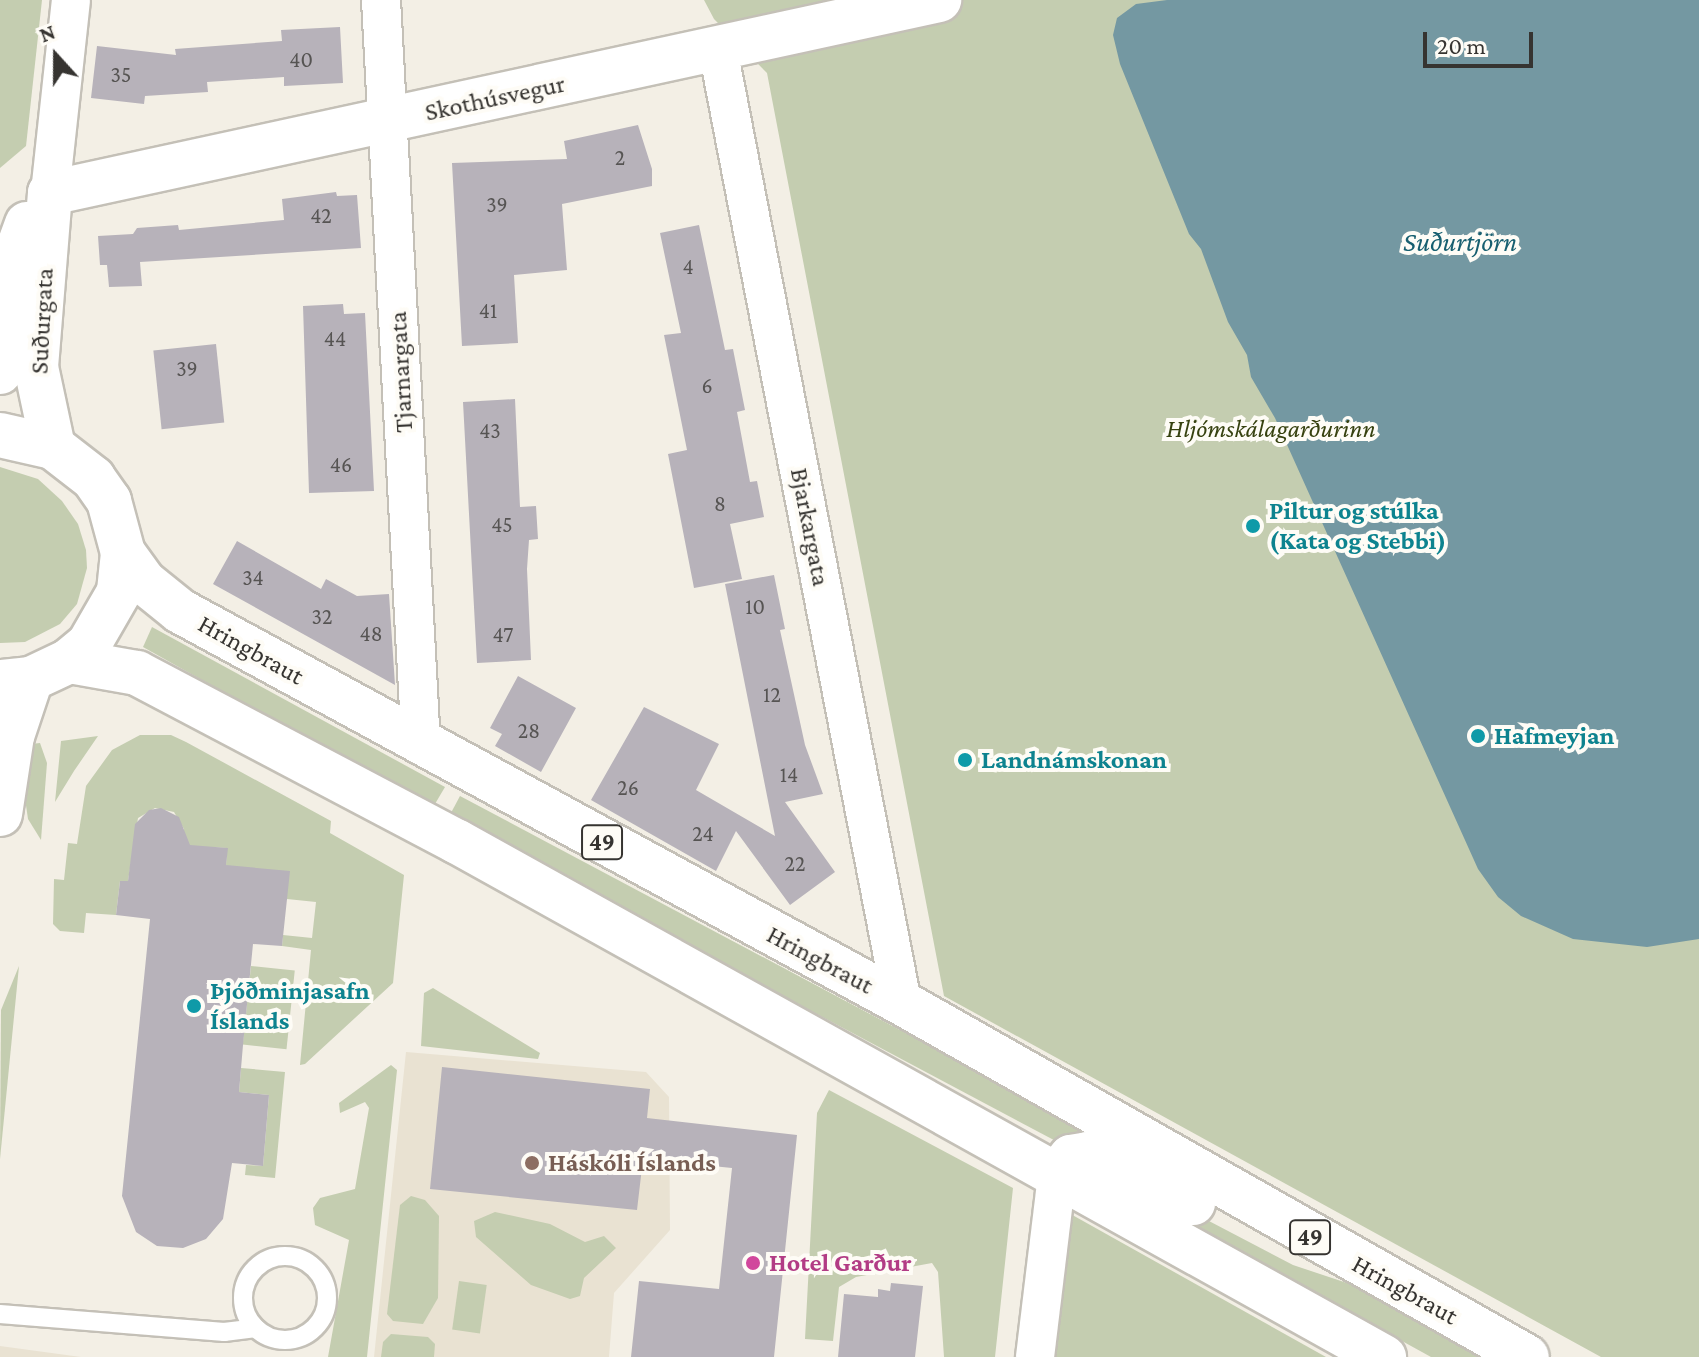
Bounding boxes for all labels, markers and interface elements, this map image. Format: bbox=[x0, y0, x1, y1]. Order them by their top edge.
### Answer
north arrow bbox=[16, 16, 96, 96]
scale bar bbox=[1427, 16, 1537, 66]
text: N bbox=[36, 19, 59, 47]
text: 20 m bbox=[1437, 32, 1486, 59]
house number: 40 bbox=[289, 47, 313, 73]
house number: 35 bbox=[111, 62, 131, 88]
street label: Skothúsvegur bbox=[422, 68, 568, 128]
house number: 2 bbox=[615, 145, 625, 171]
house number: 39 bbox=[486, 192, 508, 218]
house number: 42 bbox=[310, 203, 332, 229]
water label: Suðurtjörn bbox=[1403, 225, 1517, 259]
house number: 4 bbox=[682, 254, 694, 280]
street label: Suðurgata bbox=[24, 267, 60, 375]
house number: 41 bbox=[479, 298, 497, 324]
street label: Tjarnargata bbox=[382, 311, 420, 433]
house number: 44 bbox=[324, 326, 346, 352]
house number: 39 bbox=[176, 356, 198, 382]
house number: 6 bbox=[701, 373, 713, 399]
park label: Hljómskálagarðurinn bbox=[1166, 413, 1376, 445]
house number: 43 bbox=[479, 418, 501, 444]
house number: 46 bbox=[330, 452, 352, 478]
street label: Bjarkargata bbox=[783, 465, 837, 589]
house number: 8 bbox=[714, 491, 726, 517]
place label: Piltur og stúlka (Kata og Stebbi) bbox=[1269, 495, 1446, 556]
house number: 45 bbox=[491, 512, 513, 538]
marker: Piltur og stúlka (Kata og Stebbi) bbox=[1244, 517, 1262, 535]
house number: 34 bbox=[242, 565, 264, 591]
house number: 10 bbox=[745, 594, 765, 620]
house number: 32 bbox=[312, 604, 332, 630]
street label: Hringbraut bbox=[193, 608, 309, 692]
house number: 48 bbox=[359, 621, 383, 647]
house number: 47 bbox=[493, 622, 513, 648]
house number: 12 bbox=[763, 682, 781, 708]
house number: 28 bbox=[518, 718, 540, 744]
place label: Hafmeyjan bbox=[1494, 720, 1615, 752]
marker: Hafmeyjan bbox=[1469, 727, 1487, 745]
place label: Landnámskonan bbox=[981, 744, 1167, 776]
marker: Landnámskonan bbox=[956, 751, 974, 769]
house number: 14 bbox=[780, 762, 798, 788]
house number: 26 bbox=[617, 775, 639, 801]
house number: 24 bbox=[692, 821, 714, 847]
road number: 49 bbox=[580, 822, 624, 862]
house number: 22 bbox=[785, 851, 805, 877]
street label: Hringbraut bbox=[761, 919, 879, 1001]
place label: Þjóðminjasafn Íslands bbox=[210, 975, 370, 1036]
marker: Þjóðminjasafn Íslands bbox=[185, 997, 203, 1015]
place label: Háskóli Íslands bbox=[548, 1147, 716, 1179]
marker: Háskóli Íslands bbox=[523, 1154, 541, 1172]
road number: 49 bbox=[1288, 1217, 1332, 1257]
place label: Hotel Garður bbox=[769, 1247, 912, 1279]
street label: Hringbraut bbox=[1347, 1248, 1463, 1332]
marker: Hotel Garður bbox=[744, 1254, 762, 1272]

